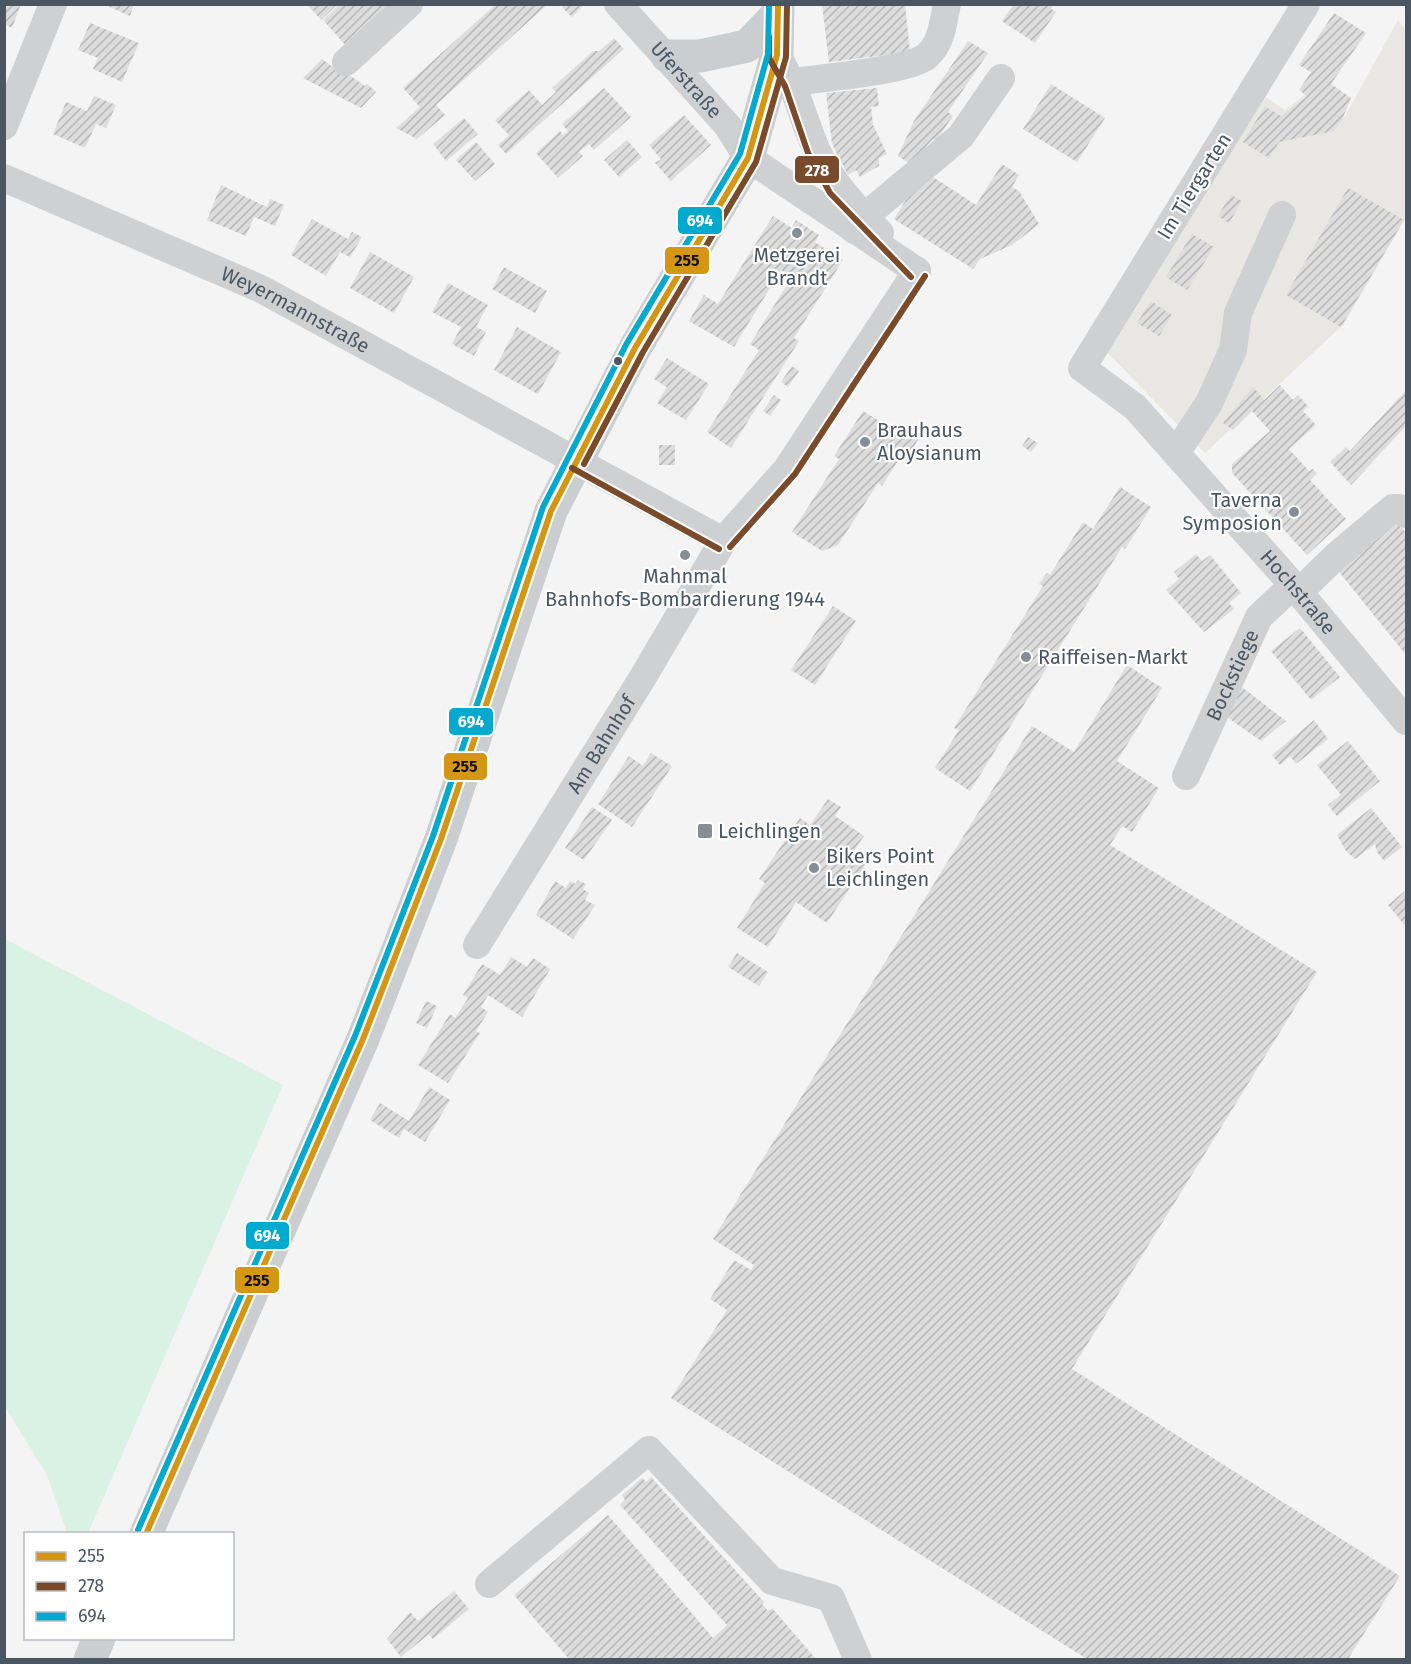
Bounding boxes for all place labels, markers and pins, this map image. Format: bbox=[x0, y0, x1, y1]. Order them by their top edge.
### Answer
marker: Metzgerei Brandt bbox=[790, 226, 804, 240]
place label: Metzgerei Brandt bbox=[754, 243, 840, 290]
unlabelled marker bbox=[612, 355, 624, 367]
place label: Brauhaus Aloysianum bbox=[877, 418, 982, 465]
marker: Brauhaus Aloysianum bbox=[858, 435, 872, 449]
place label: Taverna Symposion bbox=[1182, 488, 1282, 535]
marker: Taverna Symposion bbox=[1287, 505, 1301, 519]
marker: Mahnmal Bahnhofs-Bombardierung 1944 bbox=[678, 548, 692, 562]
place label: Mahnmal Bahnhofs-Bombardierung 1944 bbox=[545, 564, 825, 611]
place label: Raiffeisen-Markt bbox=[1038, 645, 1189, 669]
marker: Raiffeisen-Markt bbox=[1019, 650, 1033, 664]
place label: Leichlingen bbox=[718, 819, 821, 843]
marker: Leichlingen bbox=[696, 822, 714, 840]
place label: Bikers Point Leichlingen bbox=[826, 844, 935, 891]
marker: Bikers Point Leichlingen bbox=[807, 861, 821, 875]

